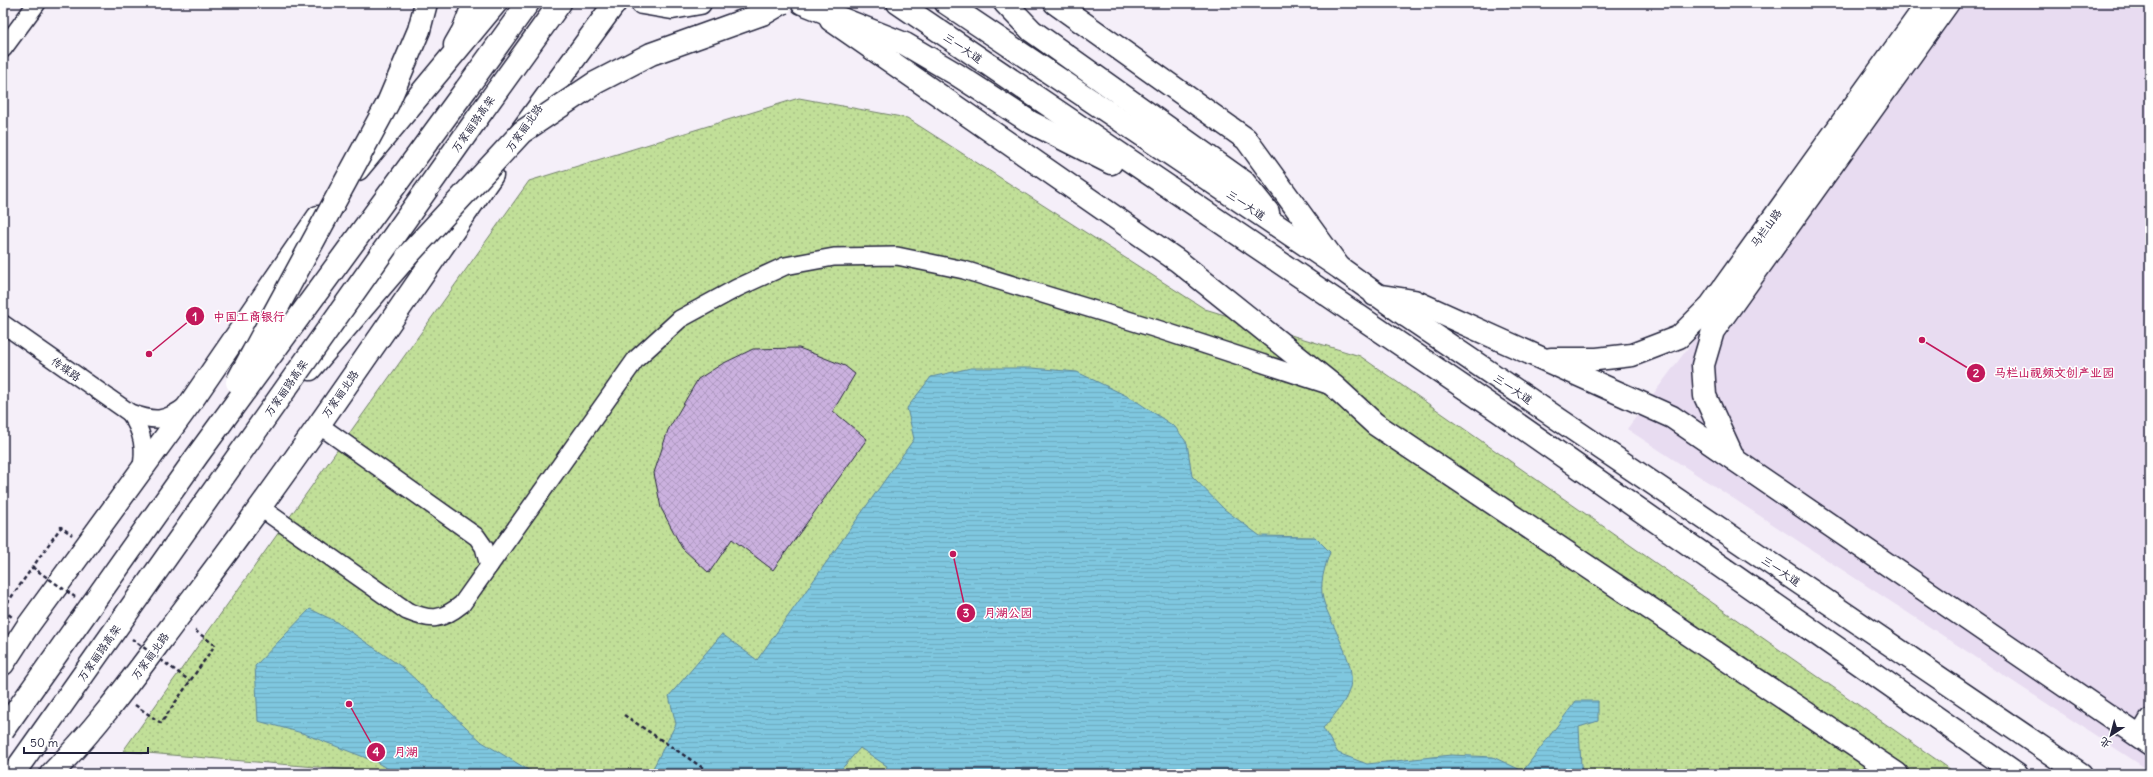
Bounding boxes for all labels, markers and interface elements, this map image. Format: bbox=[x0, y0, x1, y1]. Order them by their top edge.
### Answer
street label: 三一大道 bbox=[941, 30, 985, 66]
street label: 万家丽路高架 bbox=[448, 93, 498, 155]
street label: 万家丽北路 bbox=[502, 101, 546, 155]
street label: 三一大道 bbox=[1224, 187, 1268, 223]
street label: 马栏山路 bbox=[1747, 206, 1785, 250]
callout: 中国工商银行 bbox=[185, 304, 293, 328]
text: 1 bbox=[193, 309, 197, 324]
text: 中国工商银行 bbox=[213, 309, 285, 324]
street label: 传媒路 bbox=[48, 354, 84, 384]
street label: 万家丽路高架 bbox=[261, 357, 311, 419]
callout: 马栏山视频文创产业园 bbox=[1966, 361, 2122, 385]
text: 2 bbox=[1973, 365, 1980, 380]
text: 马栏山视频文创产业园 bbox=[1994, 365, 2114, 380]
street label: 万家丽北路 bbox=[318, 367, 362, 421]
street label: 三一大道 bbox=[1491, 371, 1535, 407]
street label: 三一大道 bbox=[1759, 553, 1803, 589]
callout: 月湖公园 bbox=[956, 601, 1040, 625]
text: 3 bbox=[963, 605, 970, 620]
text: 月湖公园 bbox=[984, 605, 1032, 620]
street label: 万家丽路高架 bbox=[74, 622, 124, 684]
street label: 万家丽北路 bbox=[128, 630, 172, 682]
north arrow bbox=[2091, 715, 2131, 755]
scale bar bbox=[24, 729, 148, 755]
text: 北 bbox=[2097, 734, 2114, 752]
text: 50 m bbox=[30, 735, 59, 750]
callout: 月湖 bbox=[366, 740, 426, 764]
text: 4 bbox=[373, 744, 380, 759]
text: 月湖 bbox=[394, 744, 418, 759]

